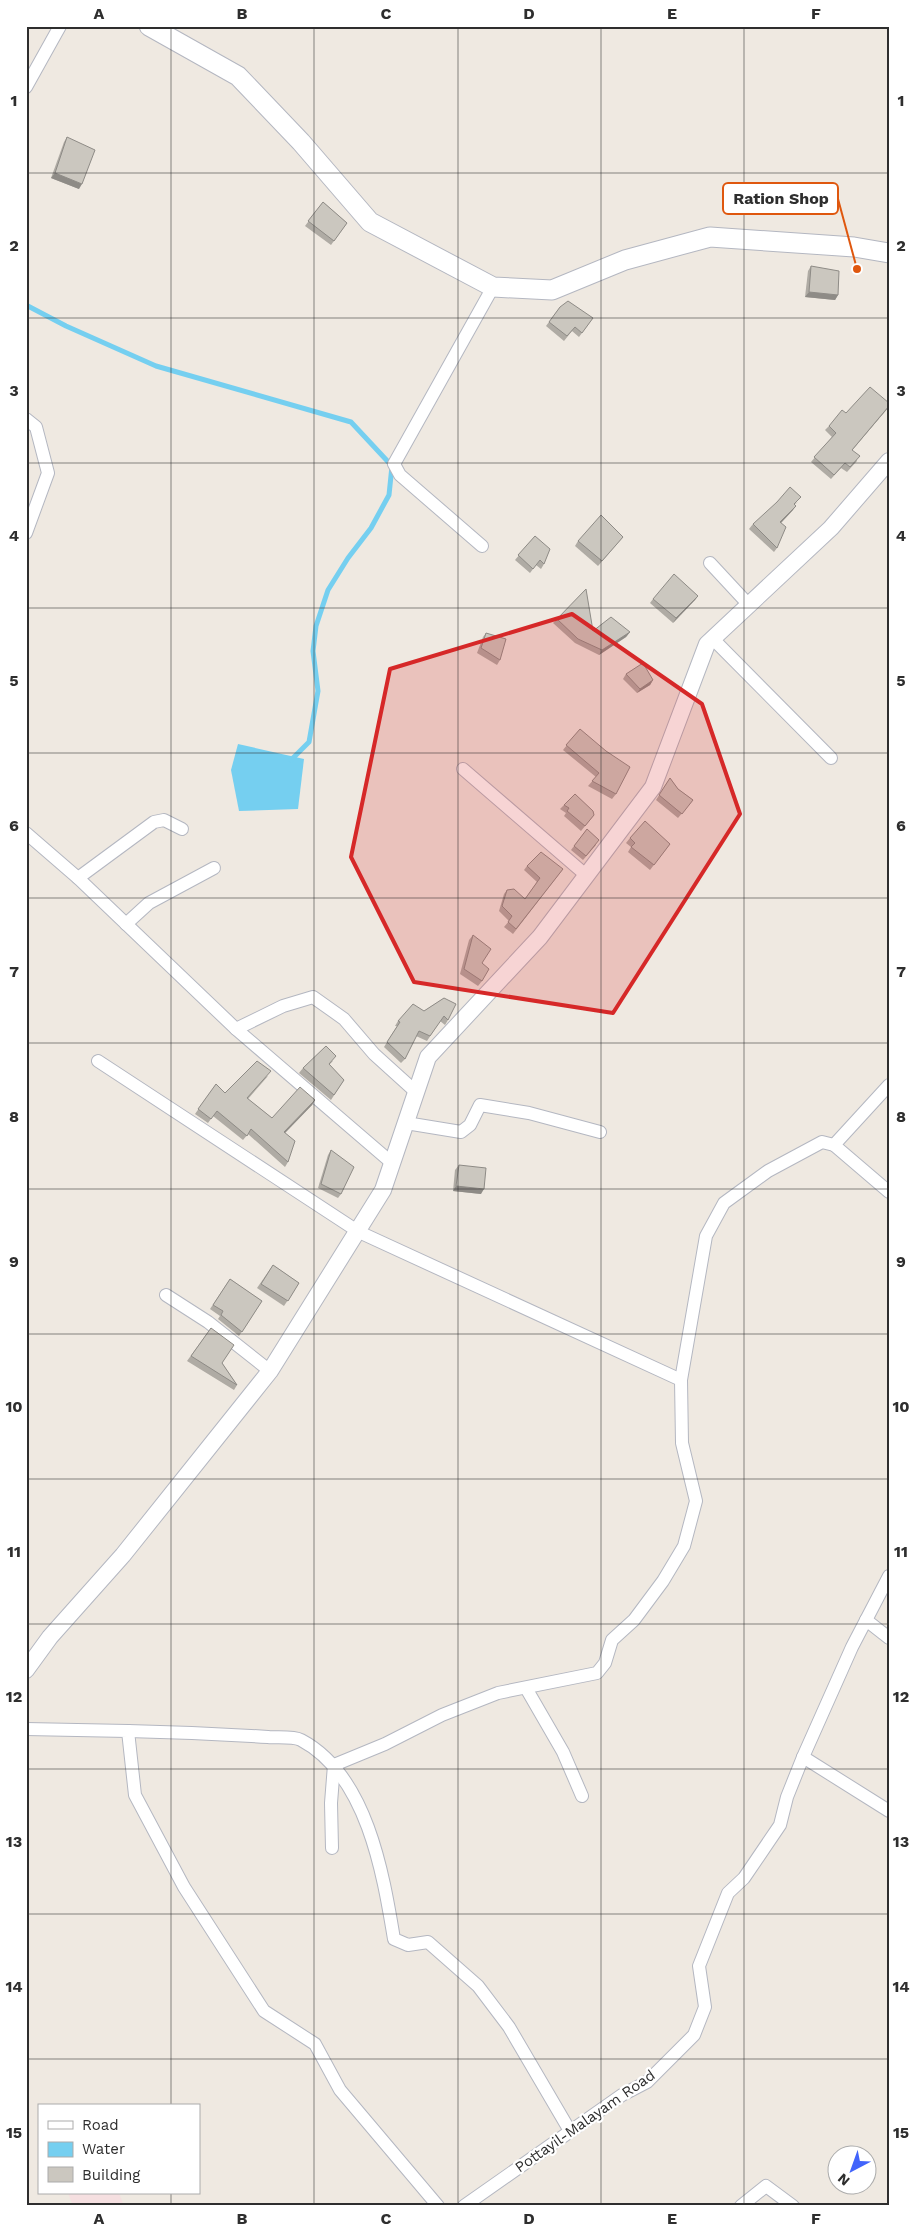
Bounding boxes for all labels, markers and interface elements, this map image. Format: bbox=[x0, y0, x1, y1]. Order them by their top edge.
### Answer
text: A bbox=[94, 4, 105, 23]
text: B bbox=[237, 4, 248, 23]
text: C bbox=[381, 4, 392, 23]
text: D bbox=[523, 4, 535, 23]
text: E bbox=[667, 4, 677, 23]
text: F bbox=[811, 4, 821, 23]
text: 1 bbox=[11, 91, 17, 110]
text: 1 bbox=[898, 91, 904, 110]
callout: Ration Shop bbox=[723, 183, 838, 214]
text: Ration Shop bbox=[733, 189, 829, 208]
text: 2 bbox=[9, 236, 19, 255]
text: 2 bbox=[896, 236, 906, 255]
text: 3 bbox=[9, 381, 19, 400]
text: 3 bbox=[896, 381, 906, 400]
text: 4 bbox=[9, 526, 19, 545]
text: 4 bbox=[896, 526, 906, 545]
text: 5 bbox=[9, 671, 19, 690]
text: 5 bbox=[896, 671, 906, 690]
text: 6 bbox=[9, 816, 19, 835]
text: 6 bbox=[896, 816, 906, 835]
text: 7 bbox=[9, 962, 19, 981]
text: 7 bbox=[896, 962, 906, 981]
text: 8 bbox=[9, 1107, 19, 1126]
text: 8 bbox=[896, 1107, 906, 1126]
text: 9 bbox=[9, 1252, 19, 1271]
text: 9 bbox=[896, 1252, 906, 1271]
text: 10 bbox=[5, 1397, 23, 1416]
text: 10 bbox=[892, 1397, 910, 1416]
text: 11 bbox=[7, 1542, 21, 1561]
text: 11 bbox=[894, 1542, 908, 1561]
text: 12 bbox=[6, 1687, 22, 1706]
text: 12 bbox=[893, 1687, 909, 1706]
text: 13 bbox=[6, 1832, 22, 1851]
text: 13 bbox=[893, 1832, 909, 1851]
text: 14 bbox=[5, 1977, 23, 1996]
text: 14 bbox=[892, 1977, 910, 1996]
street label: Pottayil-Malayam Road bbox=[512, 2066, 658, 2176]
legend bbox=[38, 2104, 200, 2194]
text: Road bbox=[82, 2116, 119, 2134]
text: 15 bbox=[6, 2123, 22, 2142]
text: 15 bbox=[893, 2123, 909, 2142]
text: Water bbox=[82, 2140, 125, 2158]
north arrow bbox=[828, 2144, 878, 2194]
text: Building bbox=[82, 2166, 140, 2184]
text: N bbox=[834, 2170, 853, 2189]
text: A bbox=[94, 2209, 105, 2228]
text: B bbox=[237, 2209, 248, 2228]
text: C bbox=[381, 2209, 392, 2228]
text: D bbox=[523, 2209, 535, 2228]
text: E bbox=[667, 2209, 677, 2228]
text: F bbox=[811, 2209, 821, 2228]

